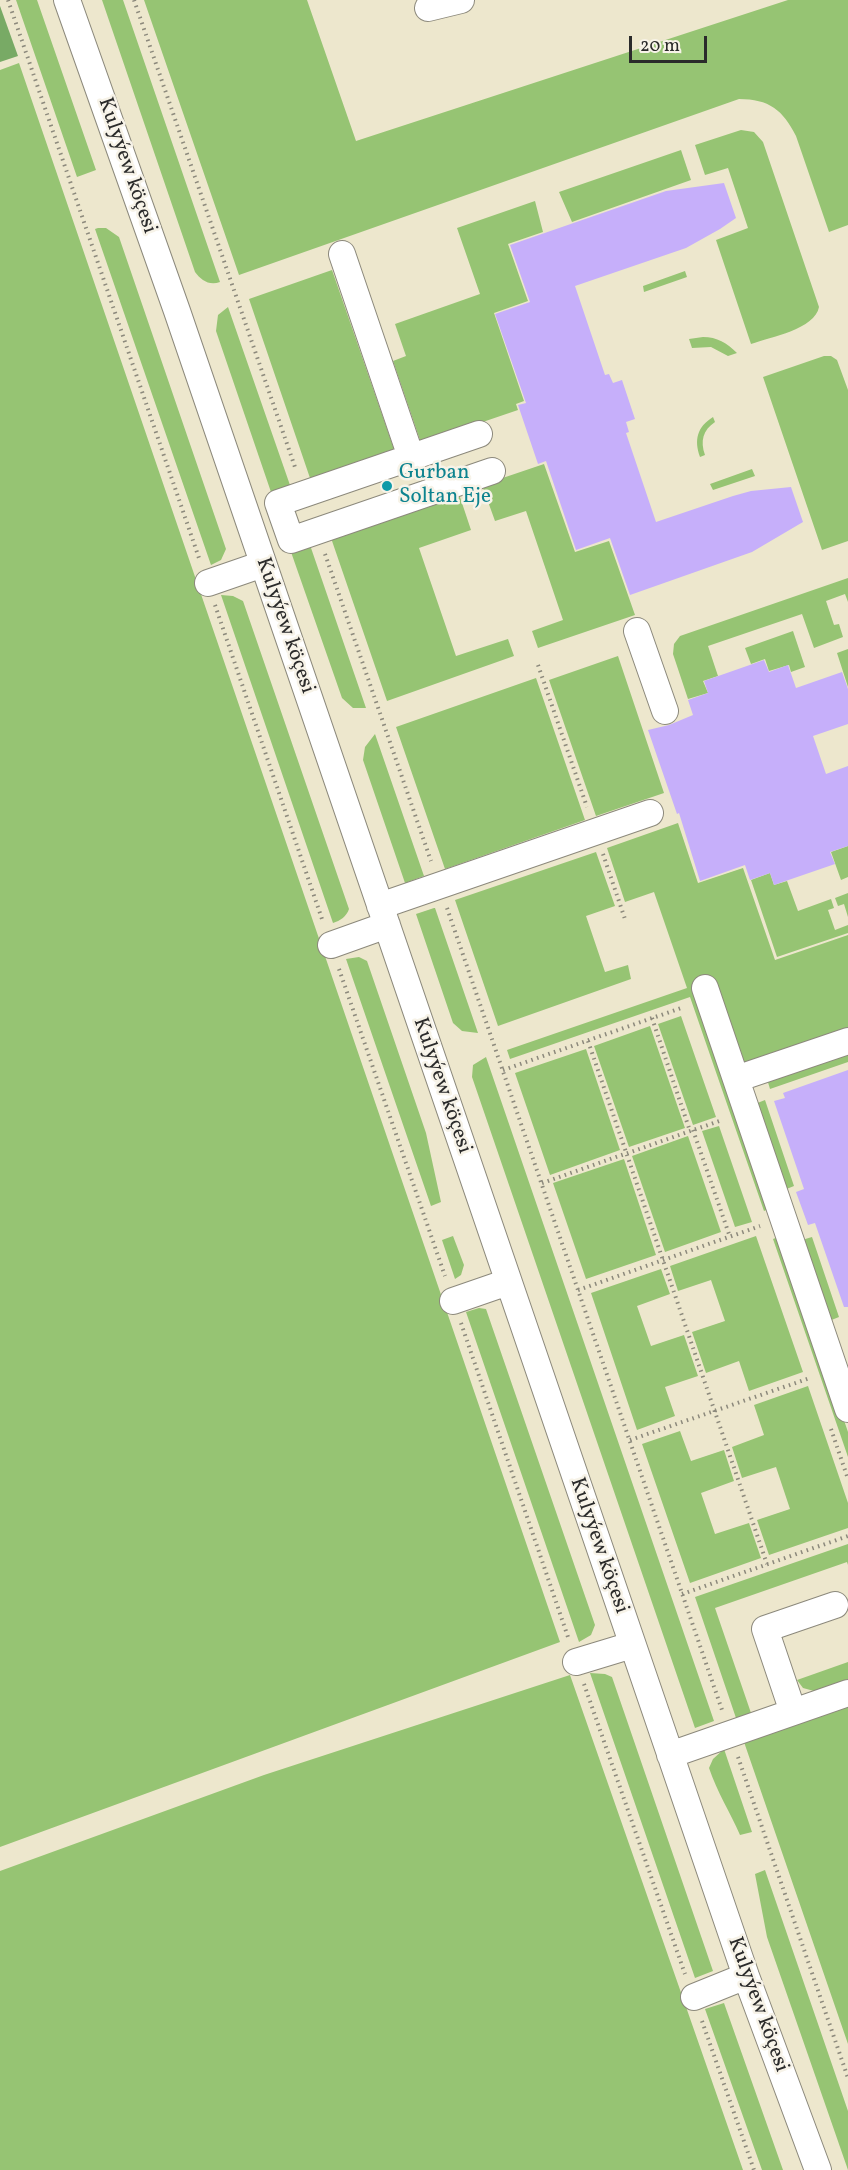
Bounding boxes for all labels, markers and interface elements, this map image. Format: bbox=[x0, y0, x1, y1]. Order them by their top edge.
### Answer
scale bar bbox=[632, 24, 710, 62]
text: 20 m bbox=[640, 34, 680, 59]
street label: Kulyýew köçesi bbox=[91, 95, 161, 237]
place label: Gurban Soltan Eje bbox=[399, 461, 491, 511]
marker: Gurban Soltan Eje bbox=[380, 479, 394, 493]
street label: Kulyýew köçesi bbox=[249, 555, 319, 697]
street label: Kulyýew köçesi bbox=[406, 1015, 476, 1157]
street label: Kulyýew köçesi bbox=[563, 1475, 633, 1617]
street label: Kulyýew köçesi bbox=[721, 1934, 793, 2076]

